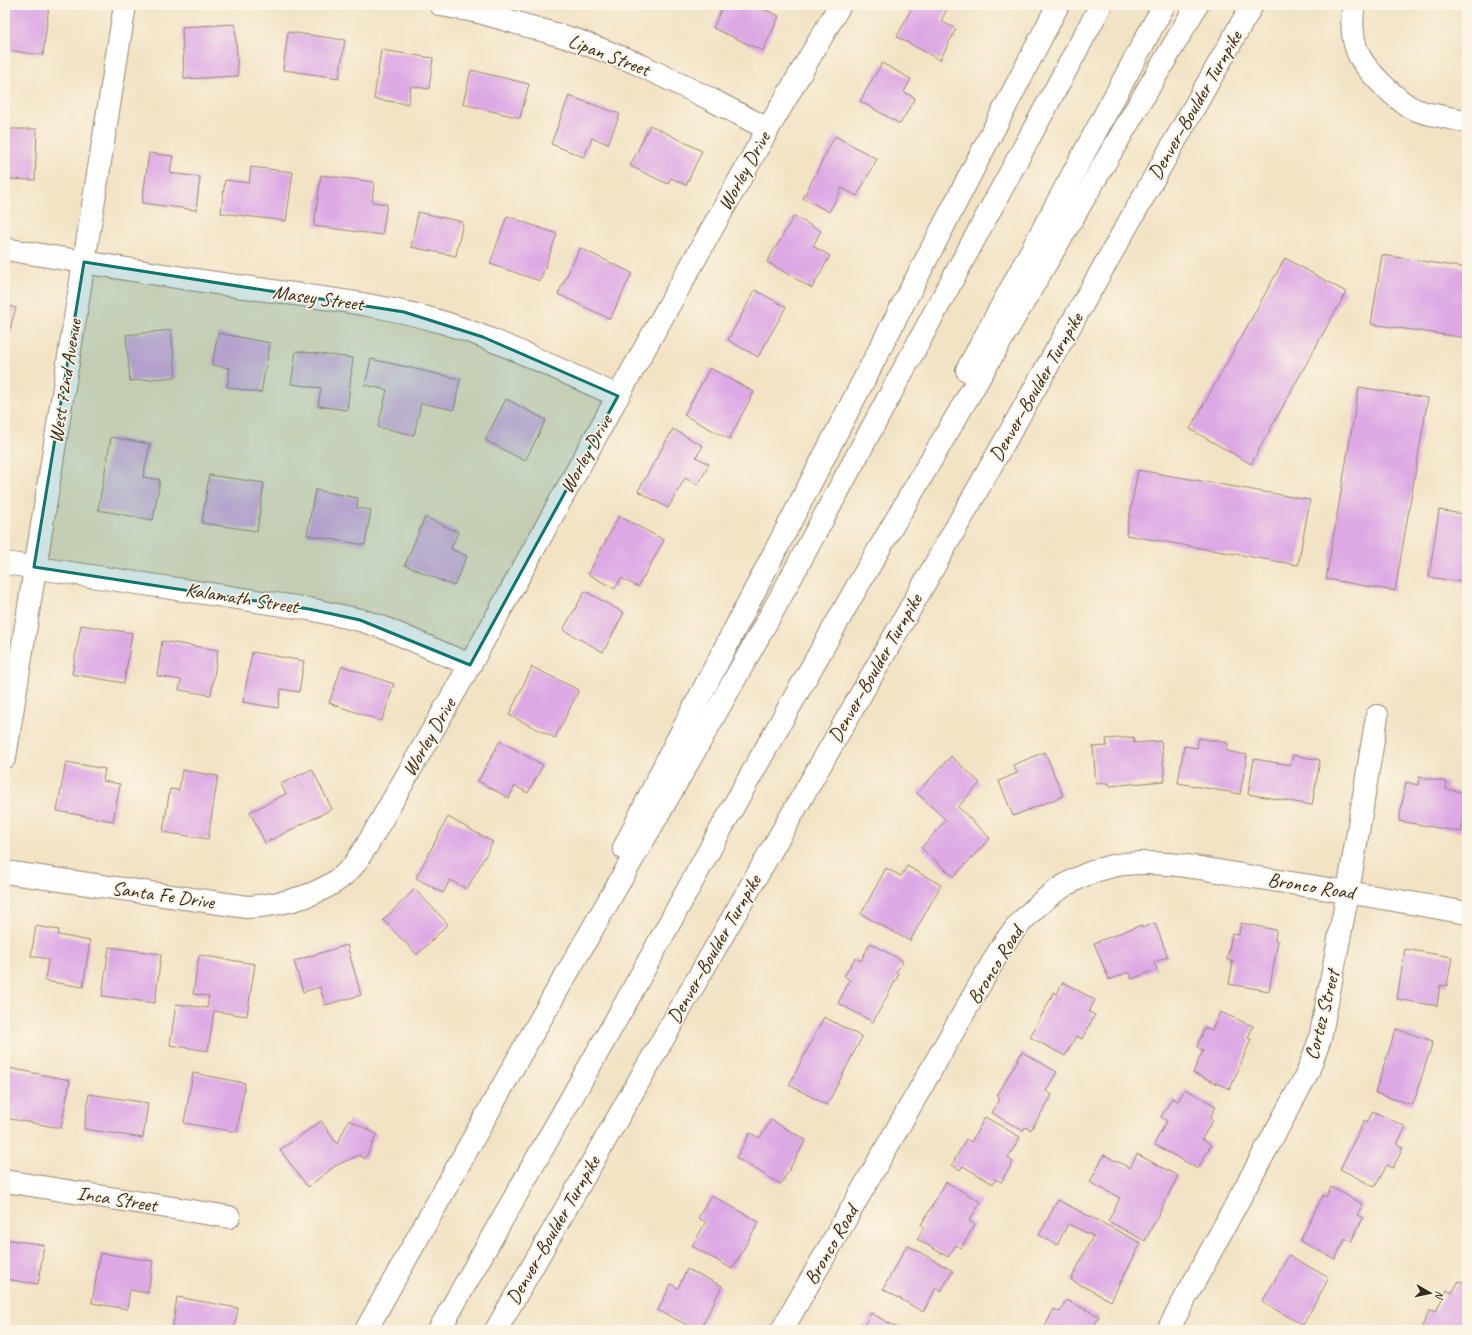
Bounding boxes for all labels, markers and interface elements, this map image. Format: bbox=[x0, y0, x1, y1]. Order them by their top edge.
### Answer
street label: Denver–Boulder Turnpike bbox=[1142, 25, 1248, 184]
street label: Lipan Street bbox=[565, 28, 655, 83]
street label: Worley Drive bbox=[712, 126, 777, 215]
street label: Masey Street bbox=[271, 279, 367, 317]
street label: Denver–Boulder Turnpike bbox=[983, 307, 1089, 466]
street label: West 72nd Avenue bbox=[43, 316, 87, 445]
street label: Worley Drive bbox=[554, 409, 619, 498]
street label: Kalamath Street bbox=[184, 577, 302, 620]
street label: Denver–Boulder Turnpike bbox=[822, 588, 928, 747]
street label: Worley Drive bbox=[397, 692, 462, 781]
street label: Bronco Road bbox=[1266, 867, 1359, 906]
street label: Denver–Boulder Turnpike bbox=[661, 869, 767, 1028]
street label: Santa Fe Drive bbox=[110, 875, 217, 915]
street label: Bronco Road bbox=[961, 919, 1030, 1009]
street label: Cortez Street bbox=[1299, 964, 1346, 1062]
street label: Denver–Boulder Turnpike bbox=[500, 1150, 606, 1309]
street label: Inca Street bbox=[75, 1180, 161, 1218]
street label: Bronco Road bbox=[798, 1198, 865, 1289]
north arrow bbox=[1410, 1273, 1450, 1313]
text: N bbox=[1432, 1290, 1447, 1301]

